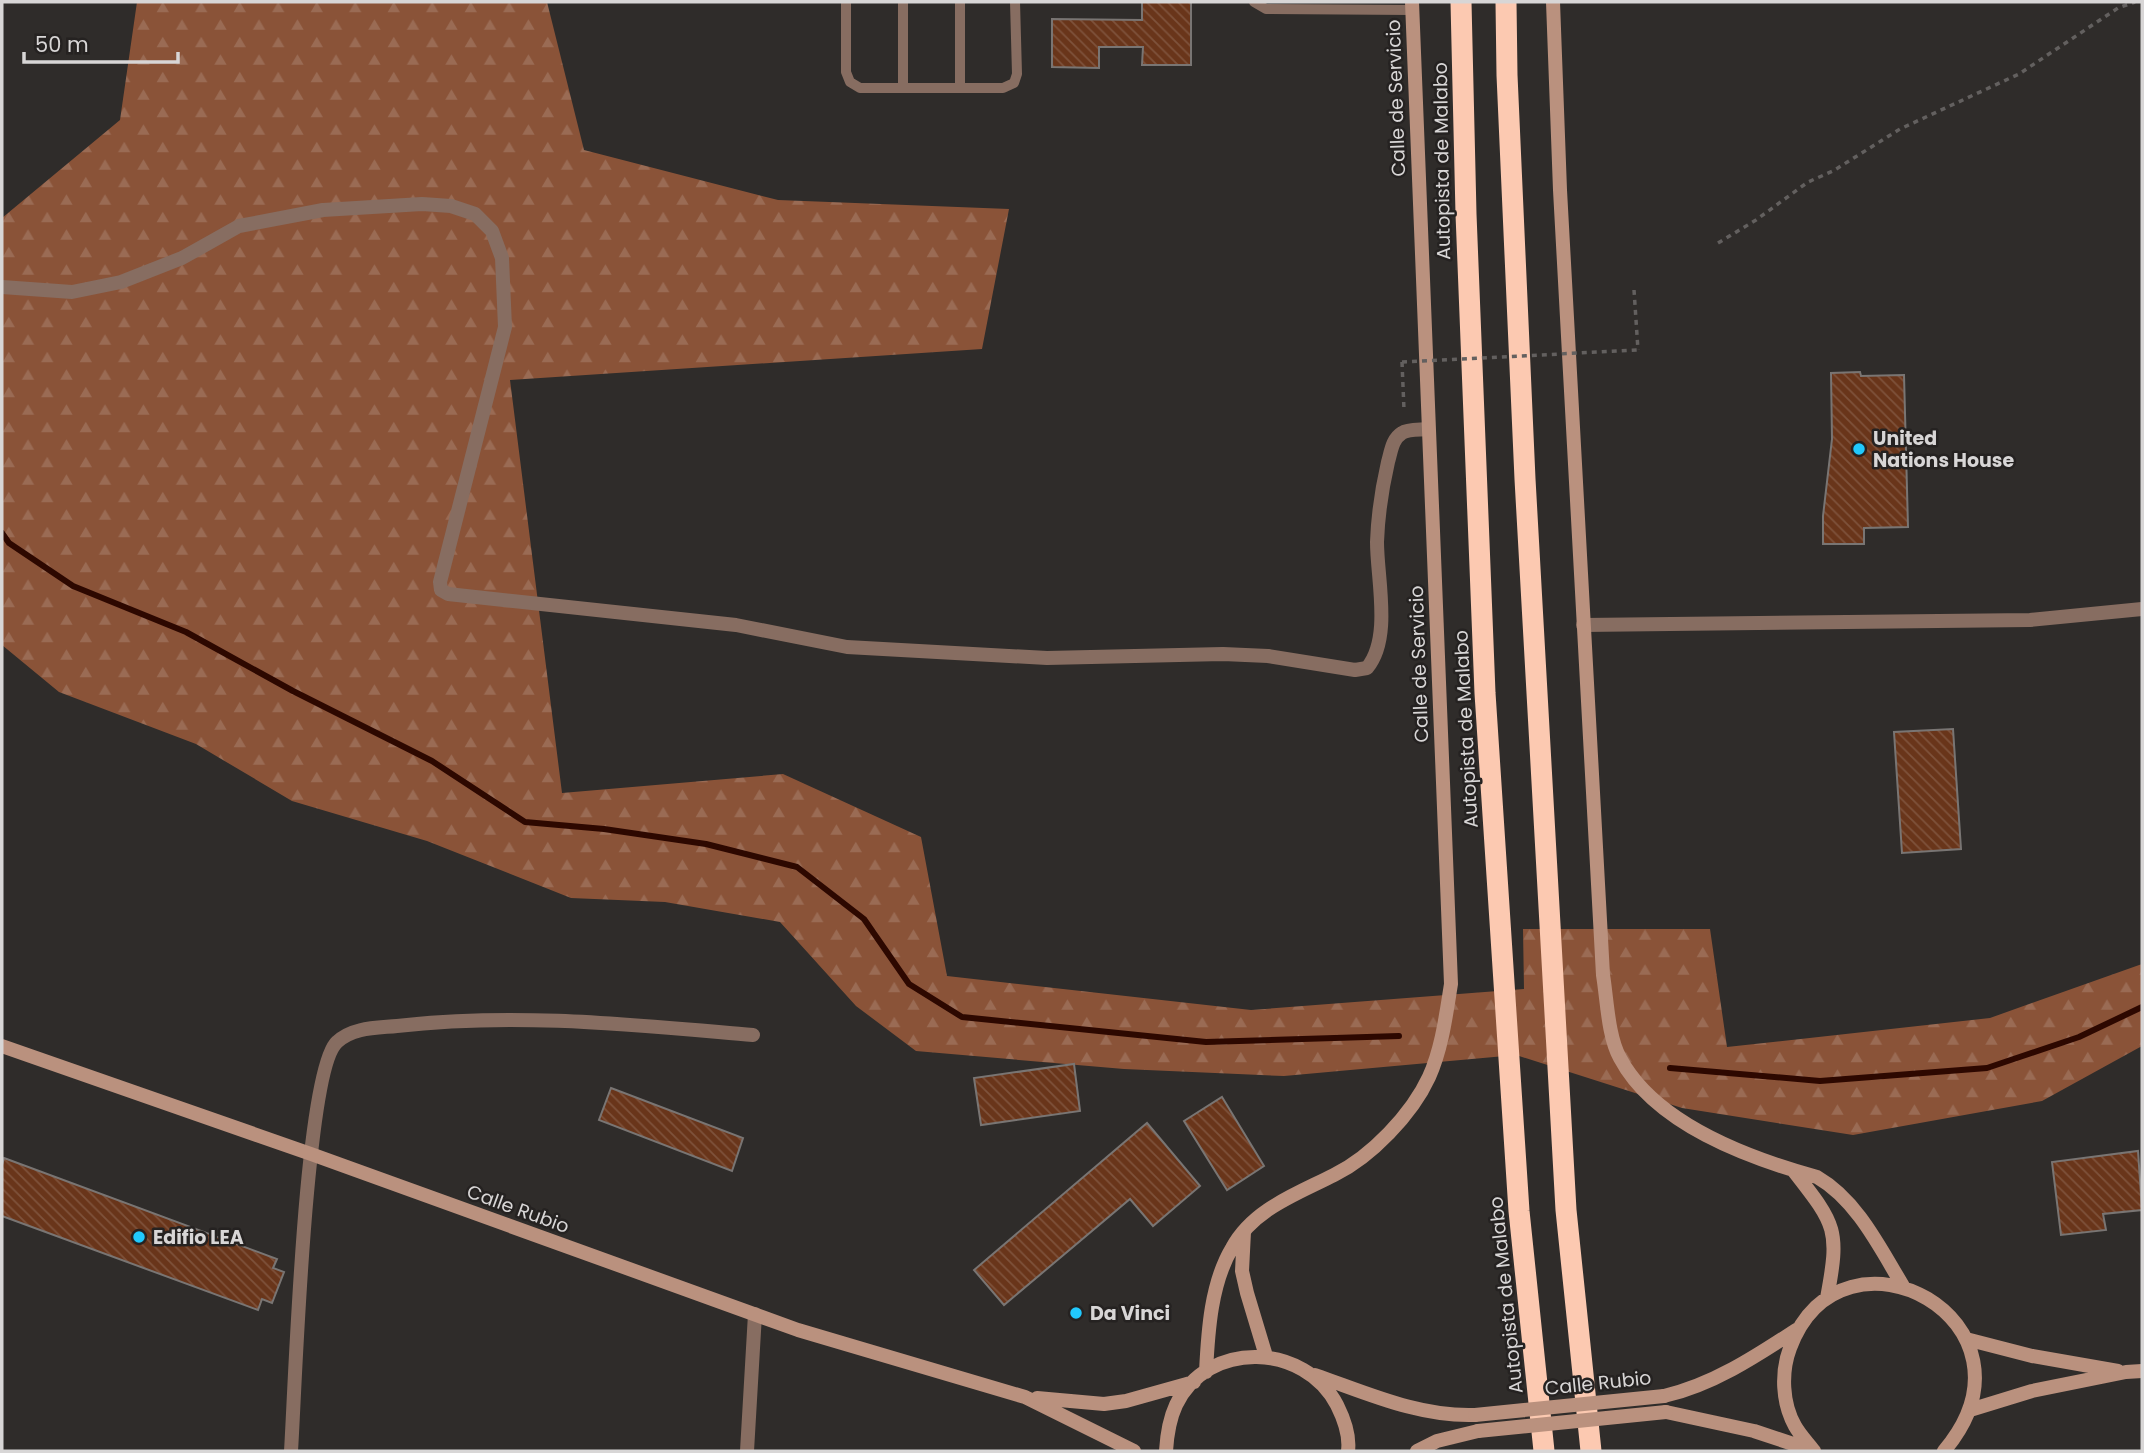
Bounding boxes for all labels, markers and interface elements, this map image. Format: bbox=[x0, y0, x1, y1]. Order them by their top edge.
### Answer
street label: Calle de Servicio bbox=[1380, 19, 1412, 177]
scale bar bbox=[24, 21, 178, 65]
text: 50 m bbox=[35, 30, 89, 59]
street label: Autopista de Malabo bbox=[1427, 62, 1457, 260]
place label: United Nations House bbox=[1873, 425, 2014, 474]
marker: United Nations House bbox=[1851, 441, 1867, 457]
street label: Calle de Servicio bbox=[1403, 585, 1435, 743]
street label: Autopista de Malabo bbox=[1447, 630, 1485, 828]
street label: Calle Rubio bbox=[463, 1178, 573, 1240]
street label: Autopista de Malabo bbox=[1482, 1195, 1530, 1395]
place label: Edifio LEA bbox=[153, 1224, 244, 1251]
marker: Edifio LEA bbox=[131, 1229, 147, 1245]
place label: Da Vinci bbox=[1090, 1300, 1170, 1327]
marker: Da Vinci bbox=[1068, 1305, 1084, 1321]
street label: Calle Rubio bbox=[1543, 1364, 1653, 1402]

